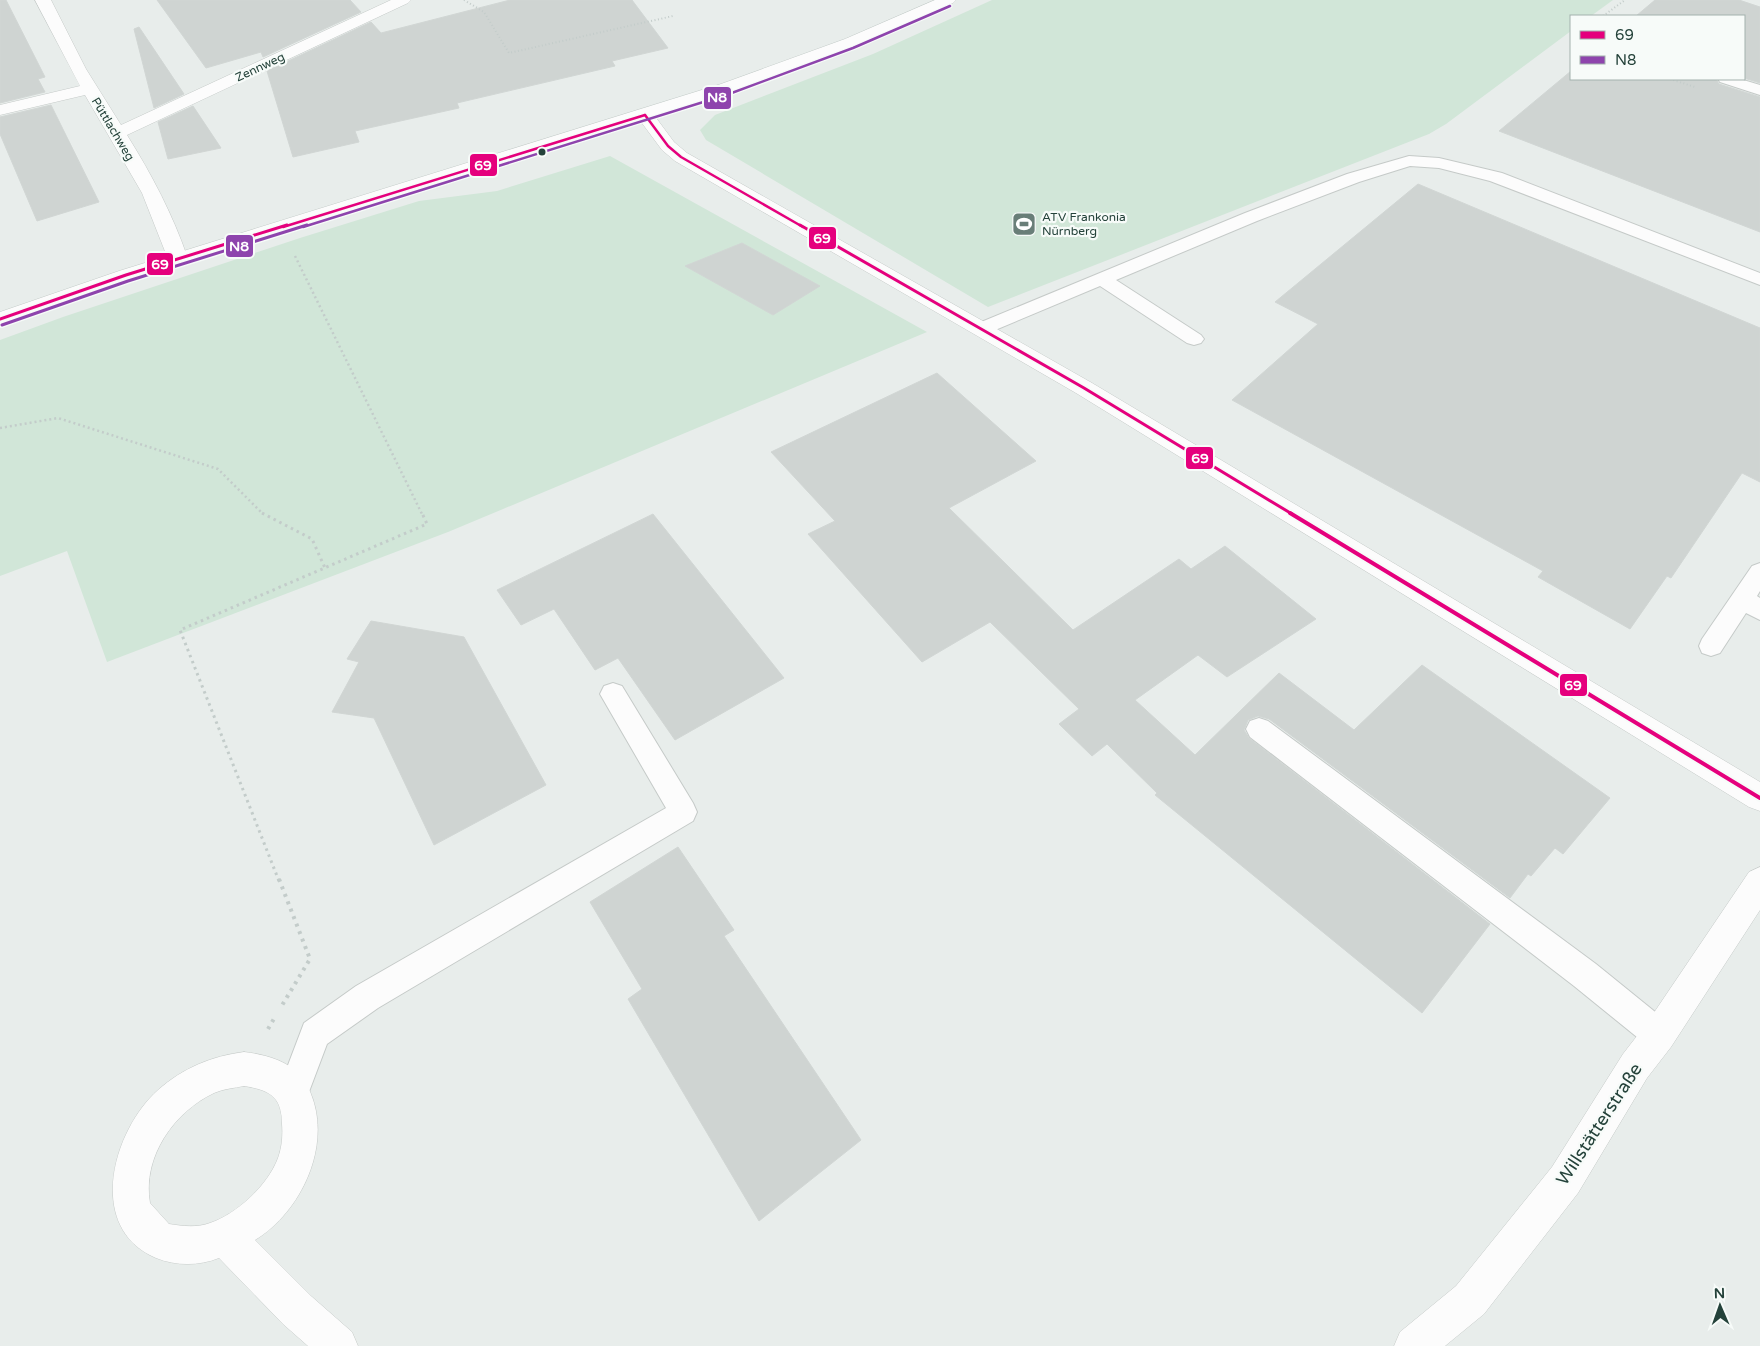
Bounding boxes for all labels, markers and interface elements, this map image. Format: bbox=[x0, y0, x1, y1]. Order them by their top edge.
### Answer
legend bbox=[1570, 15, 1745, 80]
text: 69 bbox=[1615, 26, 1634, 44]
street label: Zennweg bbox=[233, 50, 287, 84]
text: N8 bbox=[1615, 51, 1636, 69]
line badge: N8 bbox=[703, 86, 732, 110]
text: N8 bbox=[707, 89, 727, 106]
street label: Püttlachweg bbox=[89, 95, 137, 163]
unlabelled marker bbox=[537, 147, 547, 157]
line badge: 69 bbox=[469, 153, 498, 177]
text: 69 bbox=[474, 157, 492, 174]
place label: ATV Frankonia Nürnberg bbox=[1042, 210, 1126, 238]
sports icon: ATV Frankonia Nürnberg bbox=[1011, 211, 1037, 237]
line badge: 69 bbox=[808, 226, 837, 250]
text: 69 bbox=[813, 230, 831, 247]
line badge: N8 bbox=[225, 234, 254, 258]
text: N8 bbox=[229, 238, 249, 255]
line badge: 69 bbox=[146, 252, 174, 276]
text: 69 bbox=[151, 256, 169, 273]
line badge: 69 bbox=[1185, 446, 1214, 470]
text: 69 bbox=[1191, 450, 1209, 467]
line badge: 69 bbox=[1559, 673, 1588, 697]
text: 69 bbox=[1564, 677, 1582, 694]
street label: Willstätterstraße bbox=[1551, 1059, 1647, 1189]
north arrow bbox=[1695, 1281, 1745, 1331]
text: N bbox=[1714, 1285, 1725, 1302]

